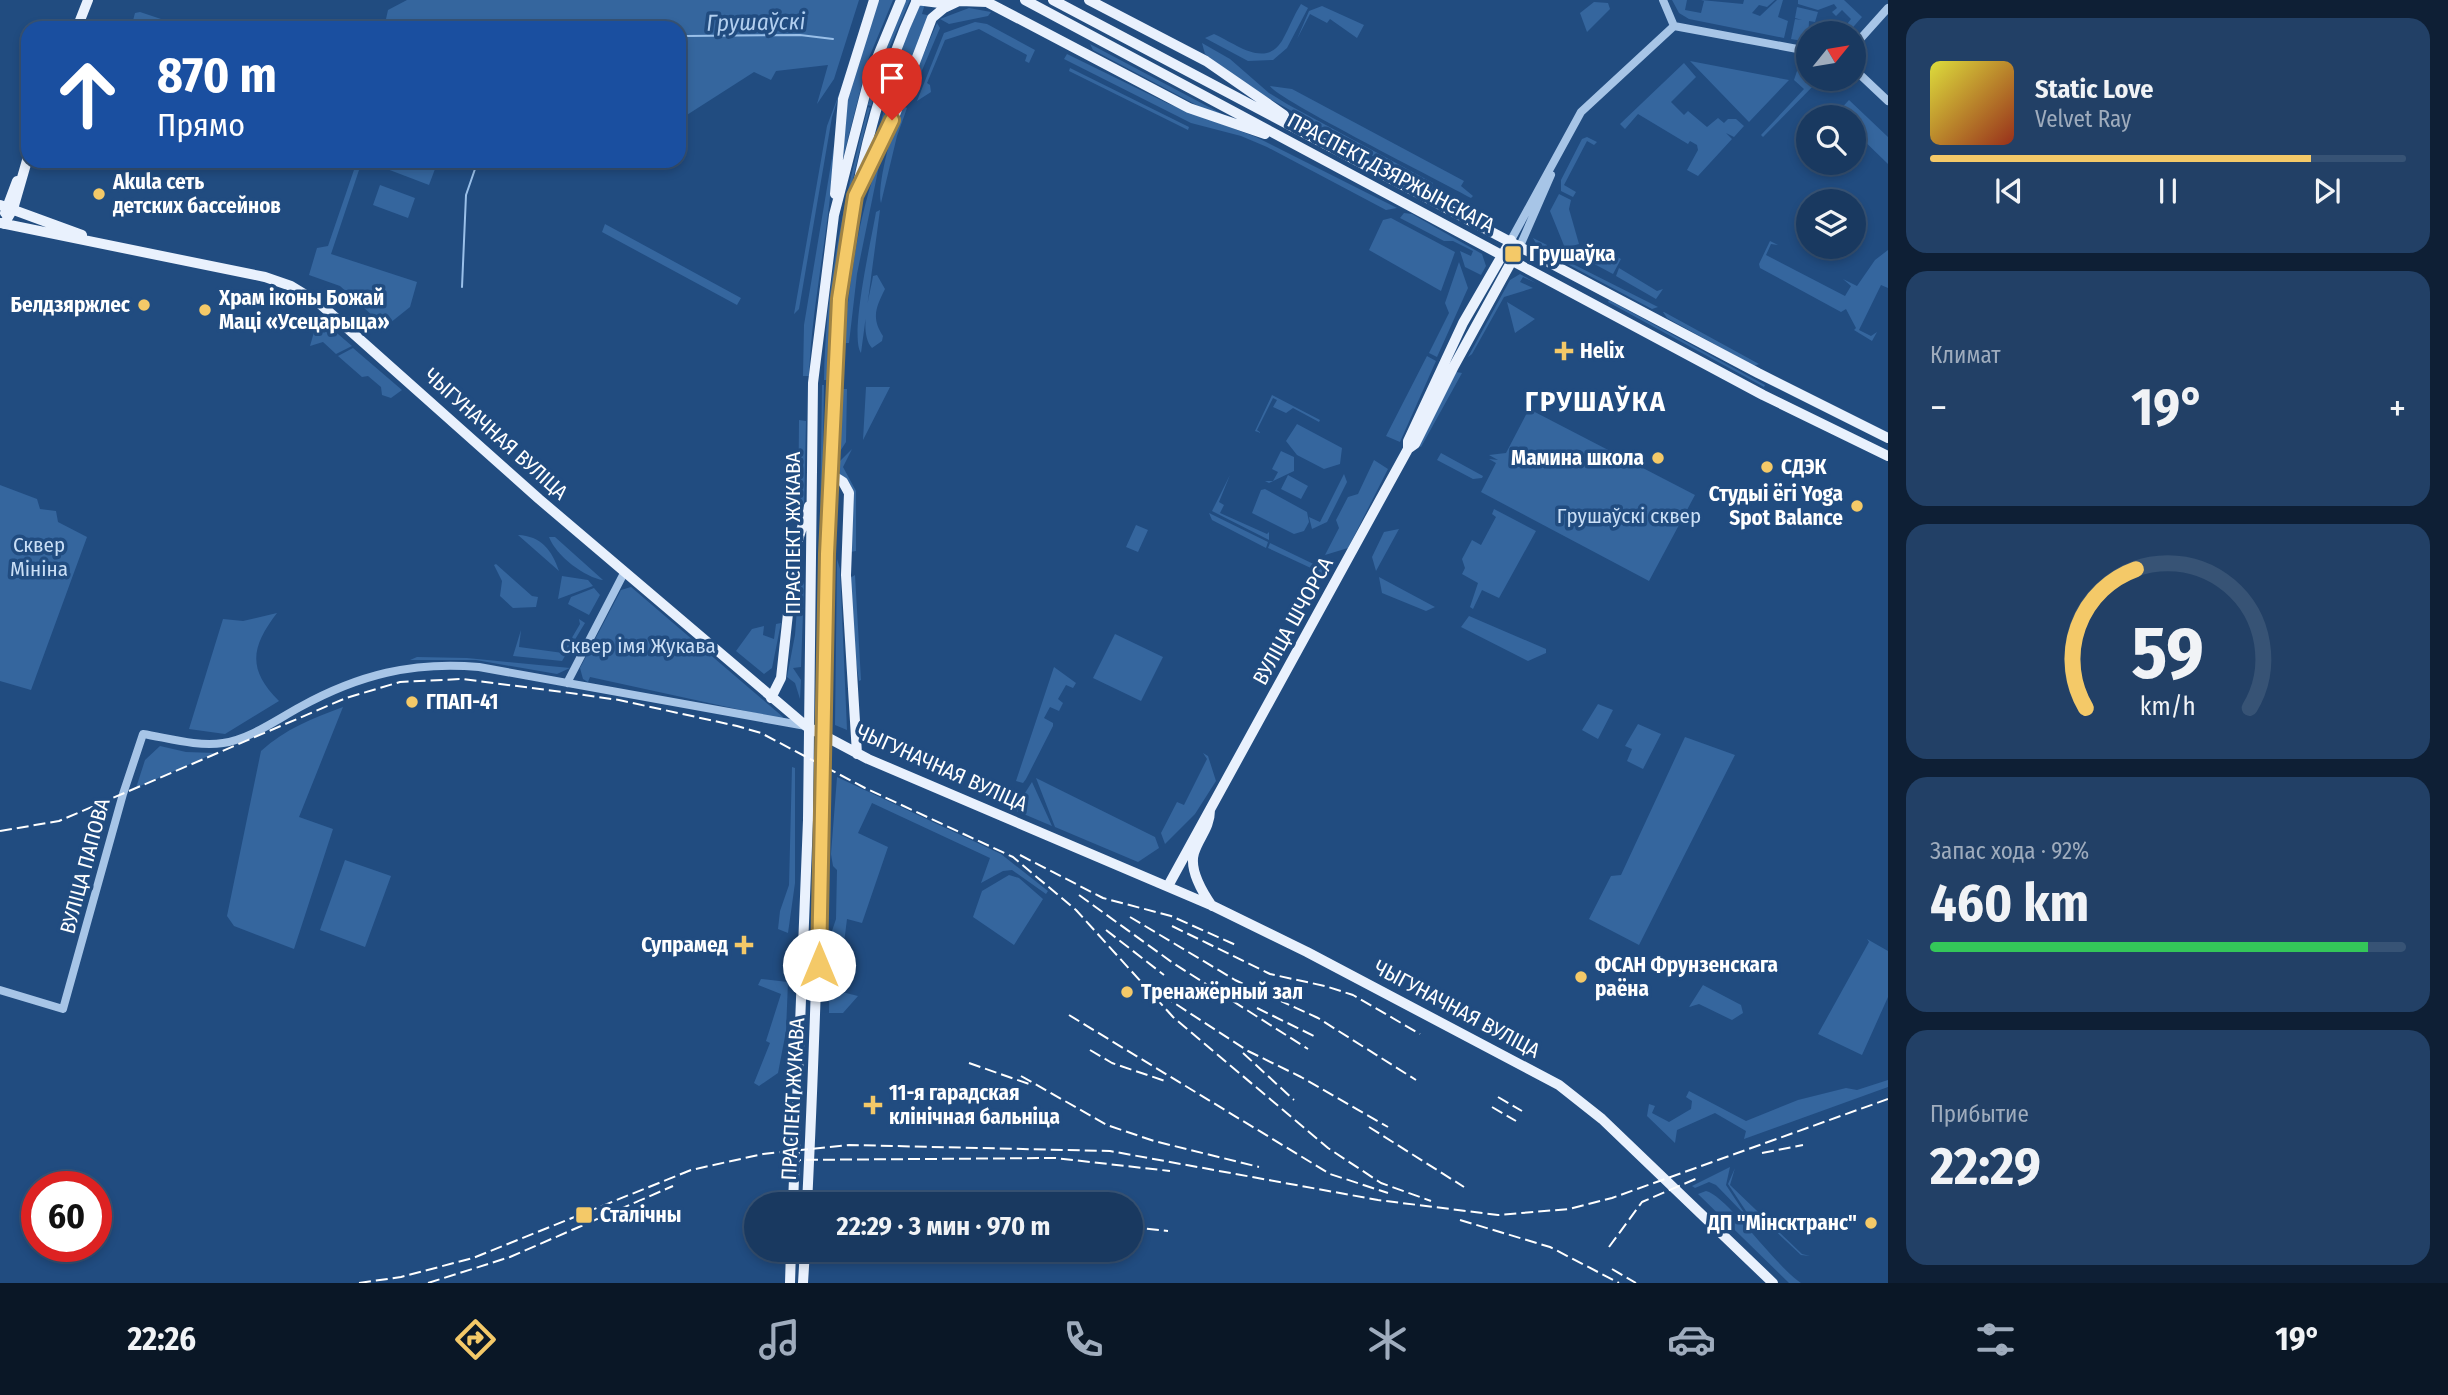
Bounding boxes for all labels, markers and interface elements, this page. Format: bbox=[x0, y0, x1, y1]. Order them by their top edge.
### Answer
water label: Грушаўскі bbox=[706, 7, 806, 37]
north arrow bbox=[1796, 21, 1866, 91]
map controls bbox=[1796, 21, 1866, 259]
text: 870 m bbox=[157, 46, 277, 105]
pin bbox=[862, 48, 922, 120]
icon: ahead bbox=[42, 49, 133, 140]
icon: arrive bbox=[873, 59, 911, 97]
text: Static Love bbox=[2035, 74, 2153, 105]
button: search bbox=[1796, 105, 1866, 175]
text: Velvet Ray bbox=[2035, 105, 2131, 133]
text: Прямо bbox=[157, 106, 245, 144]
street label: ПРАСПЕКТ ДЗЯРЖЫНСКАГА bbox=[1283, 107, 1499, 239]
place label: Akula сеть детских бассейнов bbox=[112, 169, 281, 219]
icon: previous bbox=[1990, 172, 2028, 210]
icon: pause bbox=[2149, 172, 2187, 210]
icon: next bbox=[2308, 172, 2346, 210]
marker: Akula сеть детских бассейнов bbox=[91, 186, 107, 202]
button: layers bbox=[1796, 189, 1866, 259]
place label: Грушаўка bbox=[1529, 241, 1616, 267]
marker: Грушаўка bbox=[1503, 244, 1523, 264]
place label: Храм іконы Божай Маці «Усецарыца» bbox=[218, 285, 390, 335]
place label: Белдзяржлес bbox=[11, 292, 131, 318]
marker: Белдзяржлес bbox=[136, 297, 152, 313]
marker: Храм іконы Божай Маці «Усецарыца» bbox=[197, 302, 213, 318]
place label: Helix bbox=[1580, 338, 1625, 364]
marker: Helix bbox=[1554, 341, 1574, 361]
text: Климат bbox=[1930, 341, 2001, 369]
street label: ЧЫГУНАЧНАЯ ВУЛІЦА bbox=[419, 363, 573, 505]
text: 19° bbox=[2131, 376, 2205, 439]
district label: ГРУШАЎКА bbox=[1525, 385, 1667, 418]
text: − bbox=[1930, 385, 1947, 431]
text: + bbox=[2389, 385, 2406, 431]
place label: Мамина школа bbox=[1511, 445, 1644, 471]
marker: Мамина школа bbox=[1650, 450, 1666, 466]
street label: ПРАСПЕКТ ЖУКАВА bbox=[780, 452, 806, 614]
place label: СДЭК bbox=[1781, 454, 1828, 480]
marker: СДЭК bbox=[1759, 459, 1775, 475]
place label: Студыі ёгі Yoga Spot Balance bbox=[1709, 481, 1843, 531]
marker: Студыі ёгі Yoga Spot Balance bbox=[1849, 498, 1865, 514]
park label: Грушаўскі сквер bbox=[1557, 503, 1701, 529]
park label: Сквер Мініна bbox=[10, 532, 68, 582]
street label: ВУЛІЦА ШЧОРСА bbox=[1247, 553, 1339, 689]
text: 59 bbox=[2132, 610, 2204, 697]
park label: Сквер імя Жукава bbox=[560, 633, 716, 659]
place label: ГПАП-41 bbox=[426, 689, 498, 715]
text: km/h bbox=[2140, 691, 2196, 721]
marker: ГПАП-41 bbox=[404, 694, 420, 710]
street label: ЧЫГУНАЧНАЯ ВУЛІЦА bbox=[853, 719, 1031, 817]
street label: ВУЛІЦА ПАПОВА bbox=[54, 795, 116, 937]
text: Запас хода · 92% bbox=[1930, 837, 2089, 865]
text: 460 km bbox=[1930, 872, 2089, 935]
position arrow bbox=[782, 928, 856, 1002]
place label: Супрамед bbox=[641, 932, 728, 958]
marker: Супрамед bbox=[734, 935, 754, 955]
place label: ФСАН Фрунзенскага раёна bbox=[1595, 952, 1778, 1002]
street label: ЧЫГУНАЧНАЯ ВУЛІЦА bbox=[1370, 954, 1544, 1064]
marker: ФСАН Фрунзенскага раёна bbox=[1573, 969, 1589, 985]
place label: Тренажёрный зал bbox=[1141, 979, 1303, 1005]
marker: Тренажёрный зал bbox=[1119, 984, 1135, 1000]
street label: ПРАСПЕКТ ЖУКАВА bbox=[776, 1017, 810, 1181]
place label: 11-я гарадская клінічная бальніца bbox=[889, 1080, 1060, 1130]
marker: 11-я гарадская клінічная бальніца bbox=[863, 1095, 883, 1115]
text: Прибытие bbox=[1930, 1100, 2029, 1128]
text: 22:29 bbox=[1930, 1135, 2041, 1198]
speed limit sign: 60 bbox=[21, 1171, 112, 1262]
place label: Сталічны bbox=[600, 1202, 681, 1228]
marker: Сталічны bbox=[574, 1205, 594, 1225]
place label: ДП "Мінсктранс" bbox=[1707, 1210, 1857, 1236]
text: 22:29 · 3 мин · 970 m bbox=[837, 1211, 1050, 1242]
marker: ДП "Мінсктранс" bbox=[1863, 1215, 1879, 1231]
icon: directions bbox=[451, 1315, 500, 1364]
icon: music bbox=[755, 1315, 804, 1364]
icon: phone bbox=[1059, 1315, 1108, 1364]
icon: climate bbox=[1363, 1315, 1412, 1364]
icon: car bbox=[1667, 1315, 1716, 1364]
icon: filters bbox=[1971, 1315, 2020, 1364]
text: 22:26 bbox=[128, 1320, 196, 1358]
text: 19° bbox=[2275, 1320, 2320, 1358]

